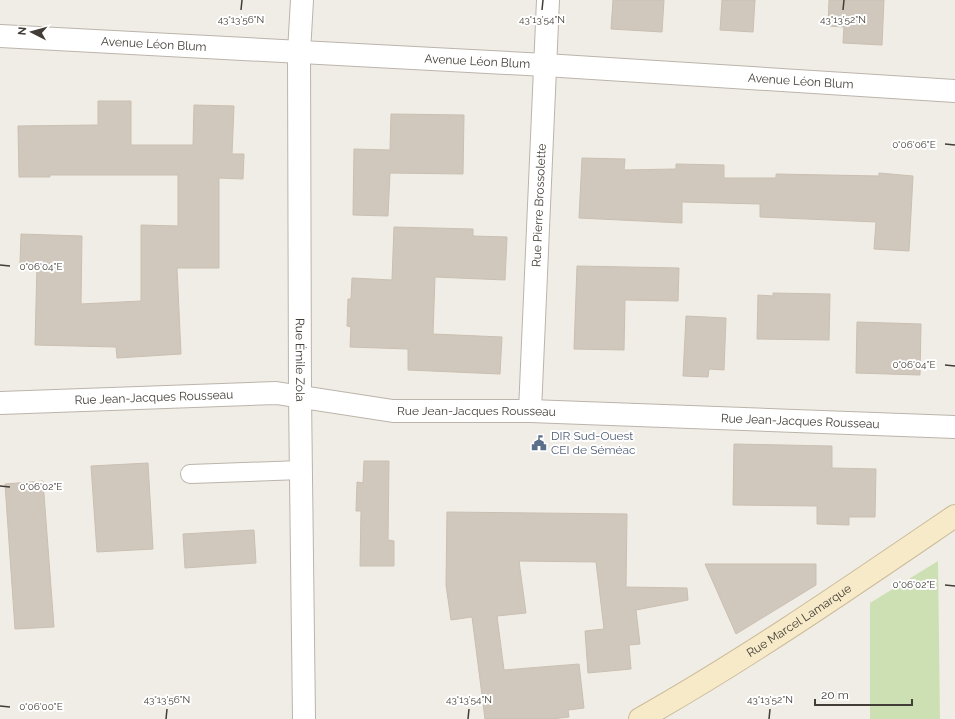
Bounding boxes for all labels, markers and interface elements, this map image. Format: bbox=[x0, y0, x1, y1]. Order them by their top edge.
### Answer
north arrow bbox=[12, 12, 52, 52]
text: 43°13'56"N bbox=[218, 14, 264, 25]
text: 43°13'54"N bbox=[519, 14, 565, 25]
text: 43°13'52"N bbox=[820, 14, 866, 25]
text: N bbox=[16, 26, 29, 36]
street label: Avenue Léon Blum bbox=[101, 34, 207, 54]
street label: Avenue Léon Blum bbox=[424, 52, 531, 71]
street label: Avenue Léon Blum bbox=[747, 71, 854, 92]
text: 0°06'06"E bbox=[892, 139, 936, 150]
street label: Rue Pierre Brossolette bbox=[529, 143, 549, 267]
text: 0°06'04"E bbox=[19, 261, 63, 272]
street label: Rue Émile Zola bbox=[293, 318, 307, 402]
text: 0°06'04"E bbox=[892, 359, 936, 370]
street label: Rue Jean-Jacques Rousseau bbox=[74, 388, 234, 407]
street label: Rue Jean-Jacques Rousseau bbox=[397, 404, 556, 419]
street label: Rue Jean-Jacques Rousseau bbox=[721, 411, 880, 431]
place label: DIR Sud-Ouest CEI de Séméac bbox=[551, 429, 636, 457]
public building icon: DIR Sud-Ouest CEI de Séméac bbox=[530, 434, 548, 452]
text: 0°06'02"E bbox=[20, 481, 62, 492]
text: 0°06'02"E bbox=[893, 579, 935, 590]
street label: Rue Marcel Lamarque bbox=[744, 581, 854, 660]
scale bar bbox=[815, 681, 912, 707]
text: 20 m bbox=[821, 688, 849, 702]
text: 43°13'56"N bbox=[144, 694, 190, 705]
text: 43°13'54"N bbox=[446, 694, 492, 705]
text: 43°13'52"N bbox=[747, 694, 793, 705]
text: 0°06'00"E bbox=[19, 701, 63, 712]

